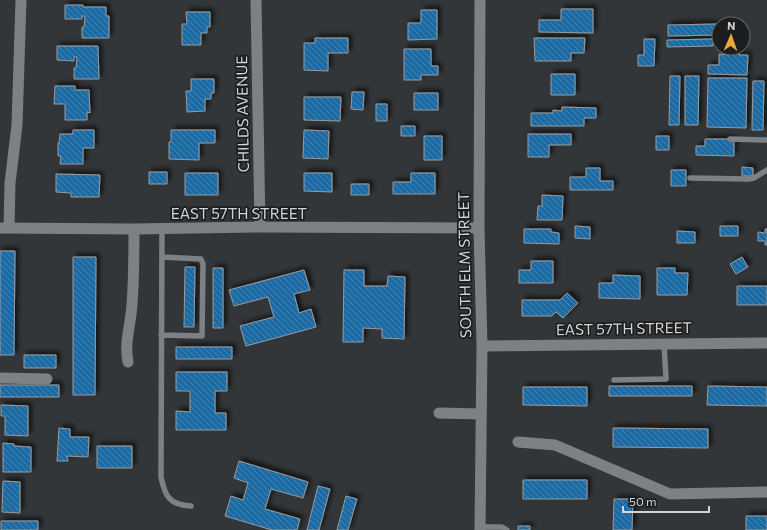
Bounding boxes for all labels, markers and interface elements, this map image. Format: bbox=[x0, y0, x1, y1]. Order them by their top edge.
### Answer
north arrow bbox=[711, 16, 751, 56]
text: N bbox=[727, 19, 736, 32]
street label: CHILDS AVENUE bbox=[232, 55, 252, 172]
street label: SOUTH ELM STREET bbox=[454, 191, 474, 338]
street label: EAST 57TH STREET bbox=[171, 204, 308, 222]
street label: EAST 57TH STREET bbox=[556, 318, 693, 338]
scale bar bbox=[623, 488, 709, 514]
text: 50 m bbox=[629, 494, 657, 508]

